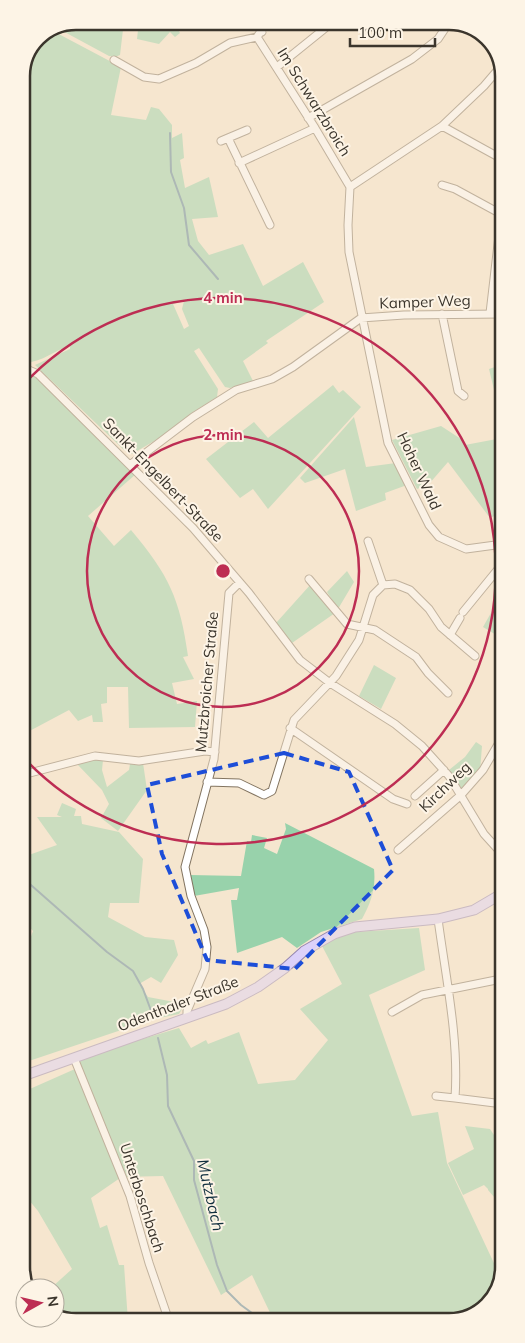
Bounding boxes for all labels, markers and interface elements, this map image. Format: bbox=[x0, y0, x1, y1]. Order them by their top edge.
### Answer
scale bar bbox=[350, 15, 435, 47]
text: 100 m bbox=[358, 23, 402, 42]
street label: Im Schwarzbroich bbox=[273, 44, 355, 159]
text: 4 min bbox=[203, 288, 243, 307]
street label: Kamper Weg bbox=[379, 290, 471, 313]
street label: Sankt-Engelbert-Straße bbox=[99, 414, 228, 546]
text: 2 min bbox=[203, 425, 243, 444]
street label: Hoher Wald bbox=[393, 429, 446, 513]
centre of rings bbox=[214, 562, 232, 580]
street label: Mutzbroicher Straße bbox=[191, 611, 222, 753]
street label: Kirchweg bbox=[415, 757, 475, 816]
street label: Odenthaler Straße bbox=[115, 972, 241, 1035]
street label: Unterboschbach bbox=[116, 1141, 169, 1255]
water label: Mutzbach bbox=[193, 1157, 229, 1233]
north arrow bbox=[15, 1278, 65, 1328]
text: N bbox=[43, 1295, 63, 1308]

